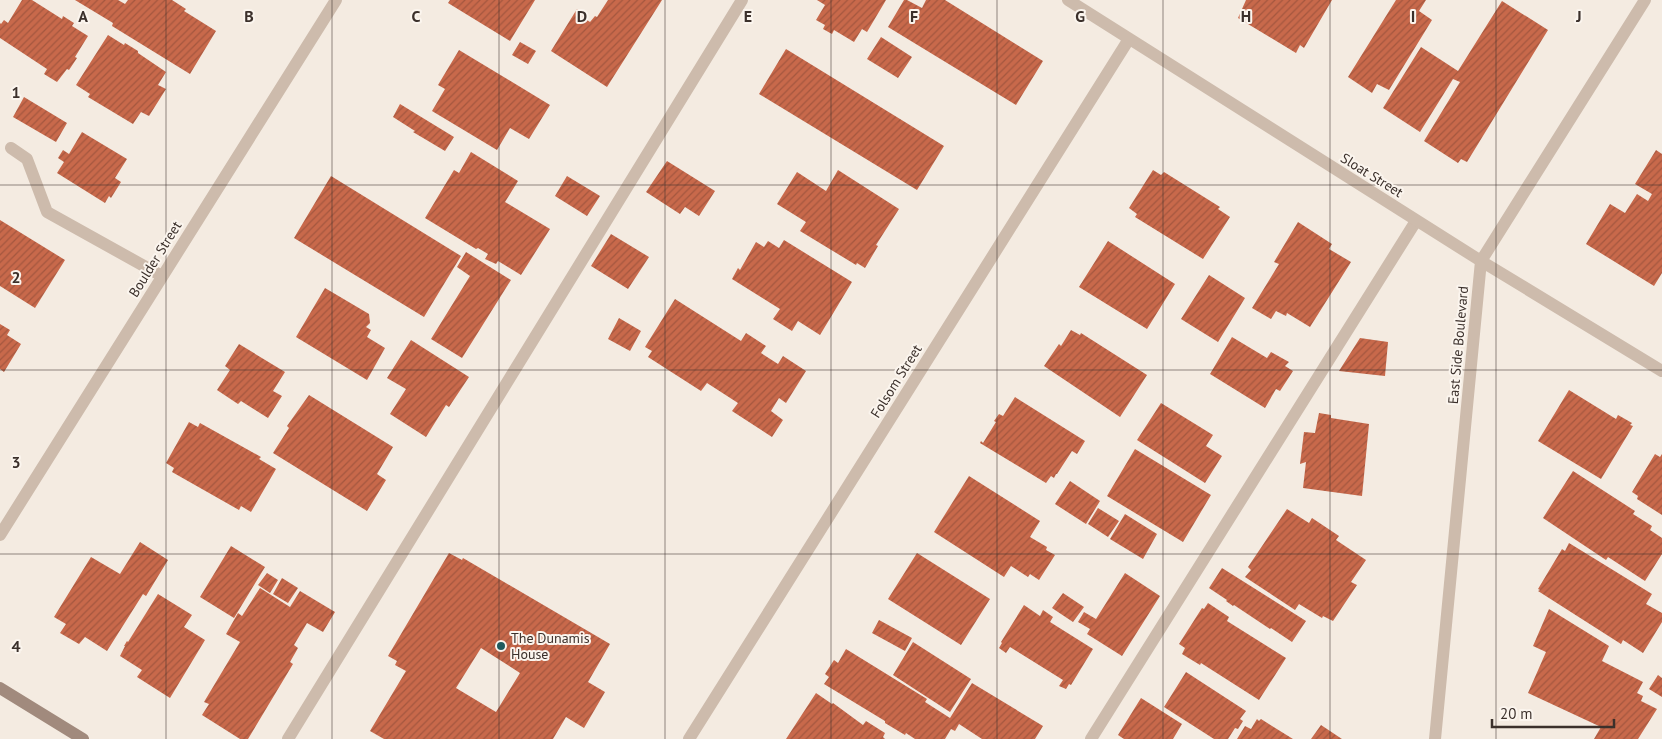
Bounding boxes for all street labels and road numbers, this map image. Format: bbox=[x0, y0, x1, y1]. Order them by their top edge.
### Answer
street label: Sloat Street bbox=[1337, 149, 1407, 201]
street label: Boulder Street bbox=[125, 217, 186, 300]
street label: East Side Boulevard bbox=[1444, 285, 1472, 405]
street label: Folsom Street bbox=[866, 341, 926, 421]

